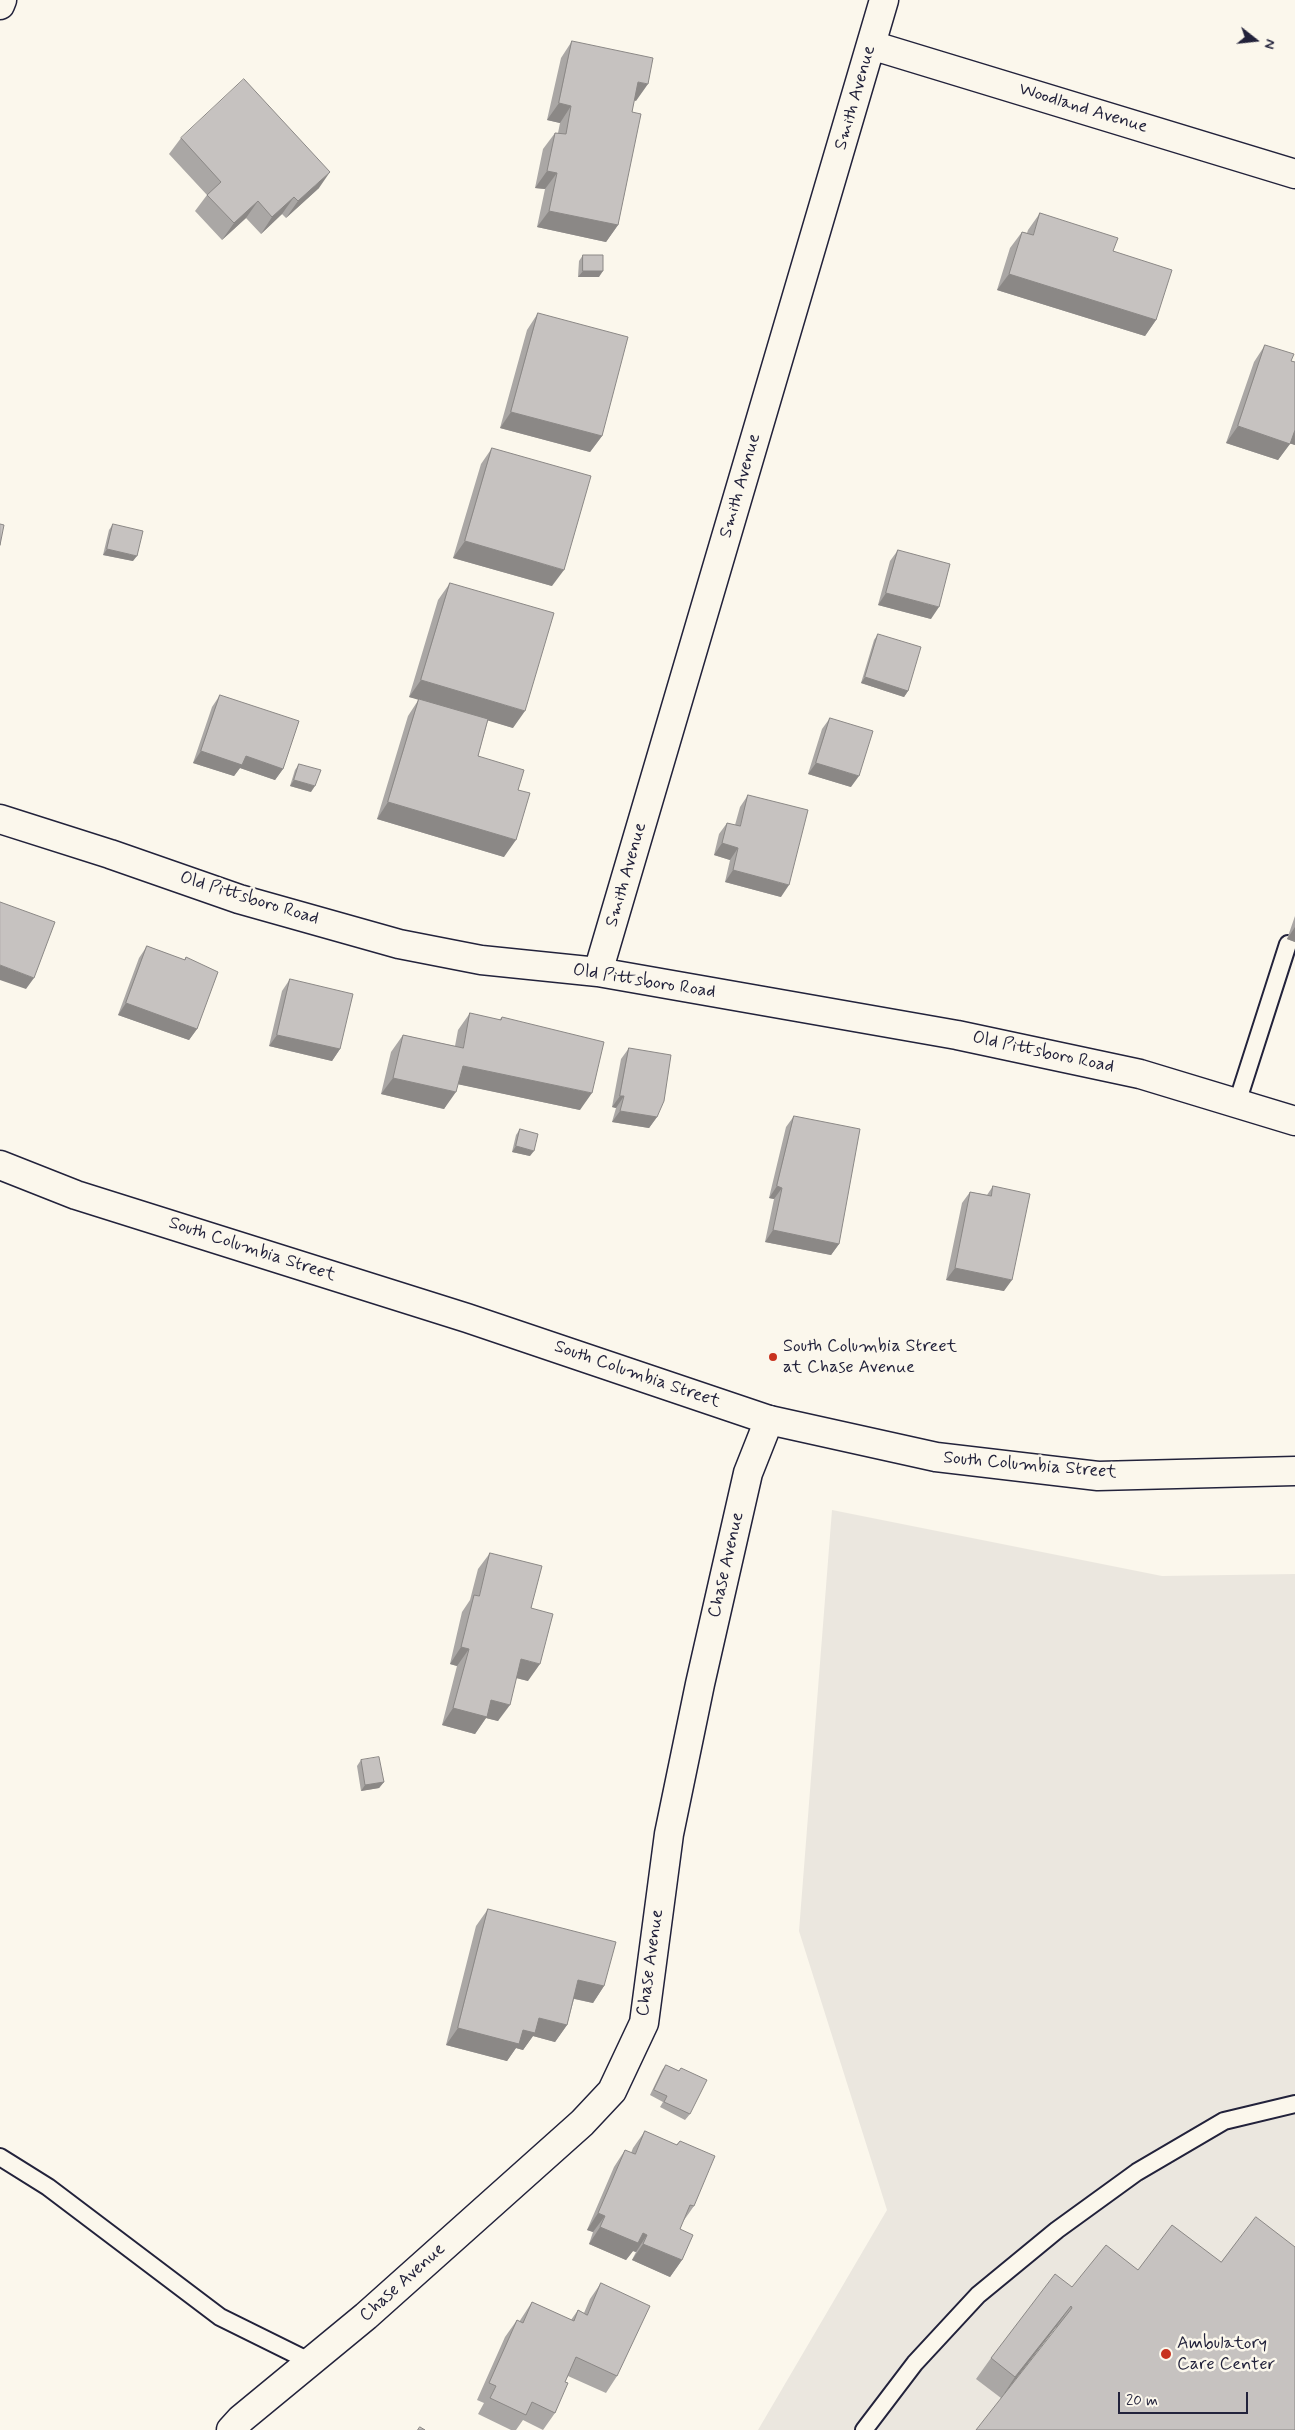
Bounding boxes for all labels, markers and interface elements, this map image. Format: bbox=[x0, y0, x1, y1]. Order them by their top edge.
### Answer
north arrow bbox=[1230, 15, 1280, 65]
text: N bbox=[1259, 37, 1279, 51]
street label: Smith Avenue bbox=[831, 43, 881, 153]
street label: Woodland Avenue bbox=[1016, 79, 1150, 139]
street label: Smith Avenue bbox=[716, 431, 766, 541]
street label: Smith Avenue bbox=[602, 820, 652, 930]
street label: Old Pittsboro Road bbox=[177, 868, 321, 930]
street label: Old Pittsboro Road bbox=[571, 960, 717, 1004]
street label: Old Pittsboro Road bbox=[970, 1027, 1116, 1079]
street label: South Columbia Street bbox=[166, 1213, 338, 1287]
street label: South Columbia Street bbox=[551, 1336, 723, 1414]
place label: South Columbia Street at Chase Avenue bbox=[783, 1336, 957, 1378]
marker: South Columbia Street at Chase Avenue bbox=[767, 1351, 779, 1363]
street label: South Columbia Street bbox=[942, 1448, 1118, 1484]
street label: Chase Avenue bbox=[704, 1510, 750, 1620]
street label: Chase Avenue bbox=[633, 1908, 669, 2018]
street label: Chase Avenue bbox=[356, 2239, 450, 2327]
place label: Ambulatory Care Center bbox=[1177, 2333, 1275, 2376]
marker: Ambulatory Care Center bbox=[1159, 2347, 1173, 2361]
scale bar bbox=[1120, 2382, 1250, 2414]
text: 20 m bbox=[1126, 2391, 1158, 2411]

